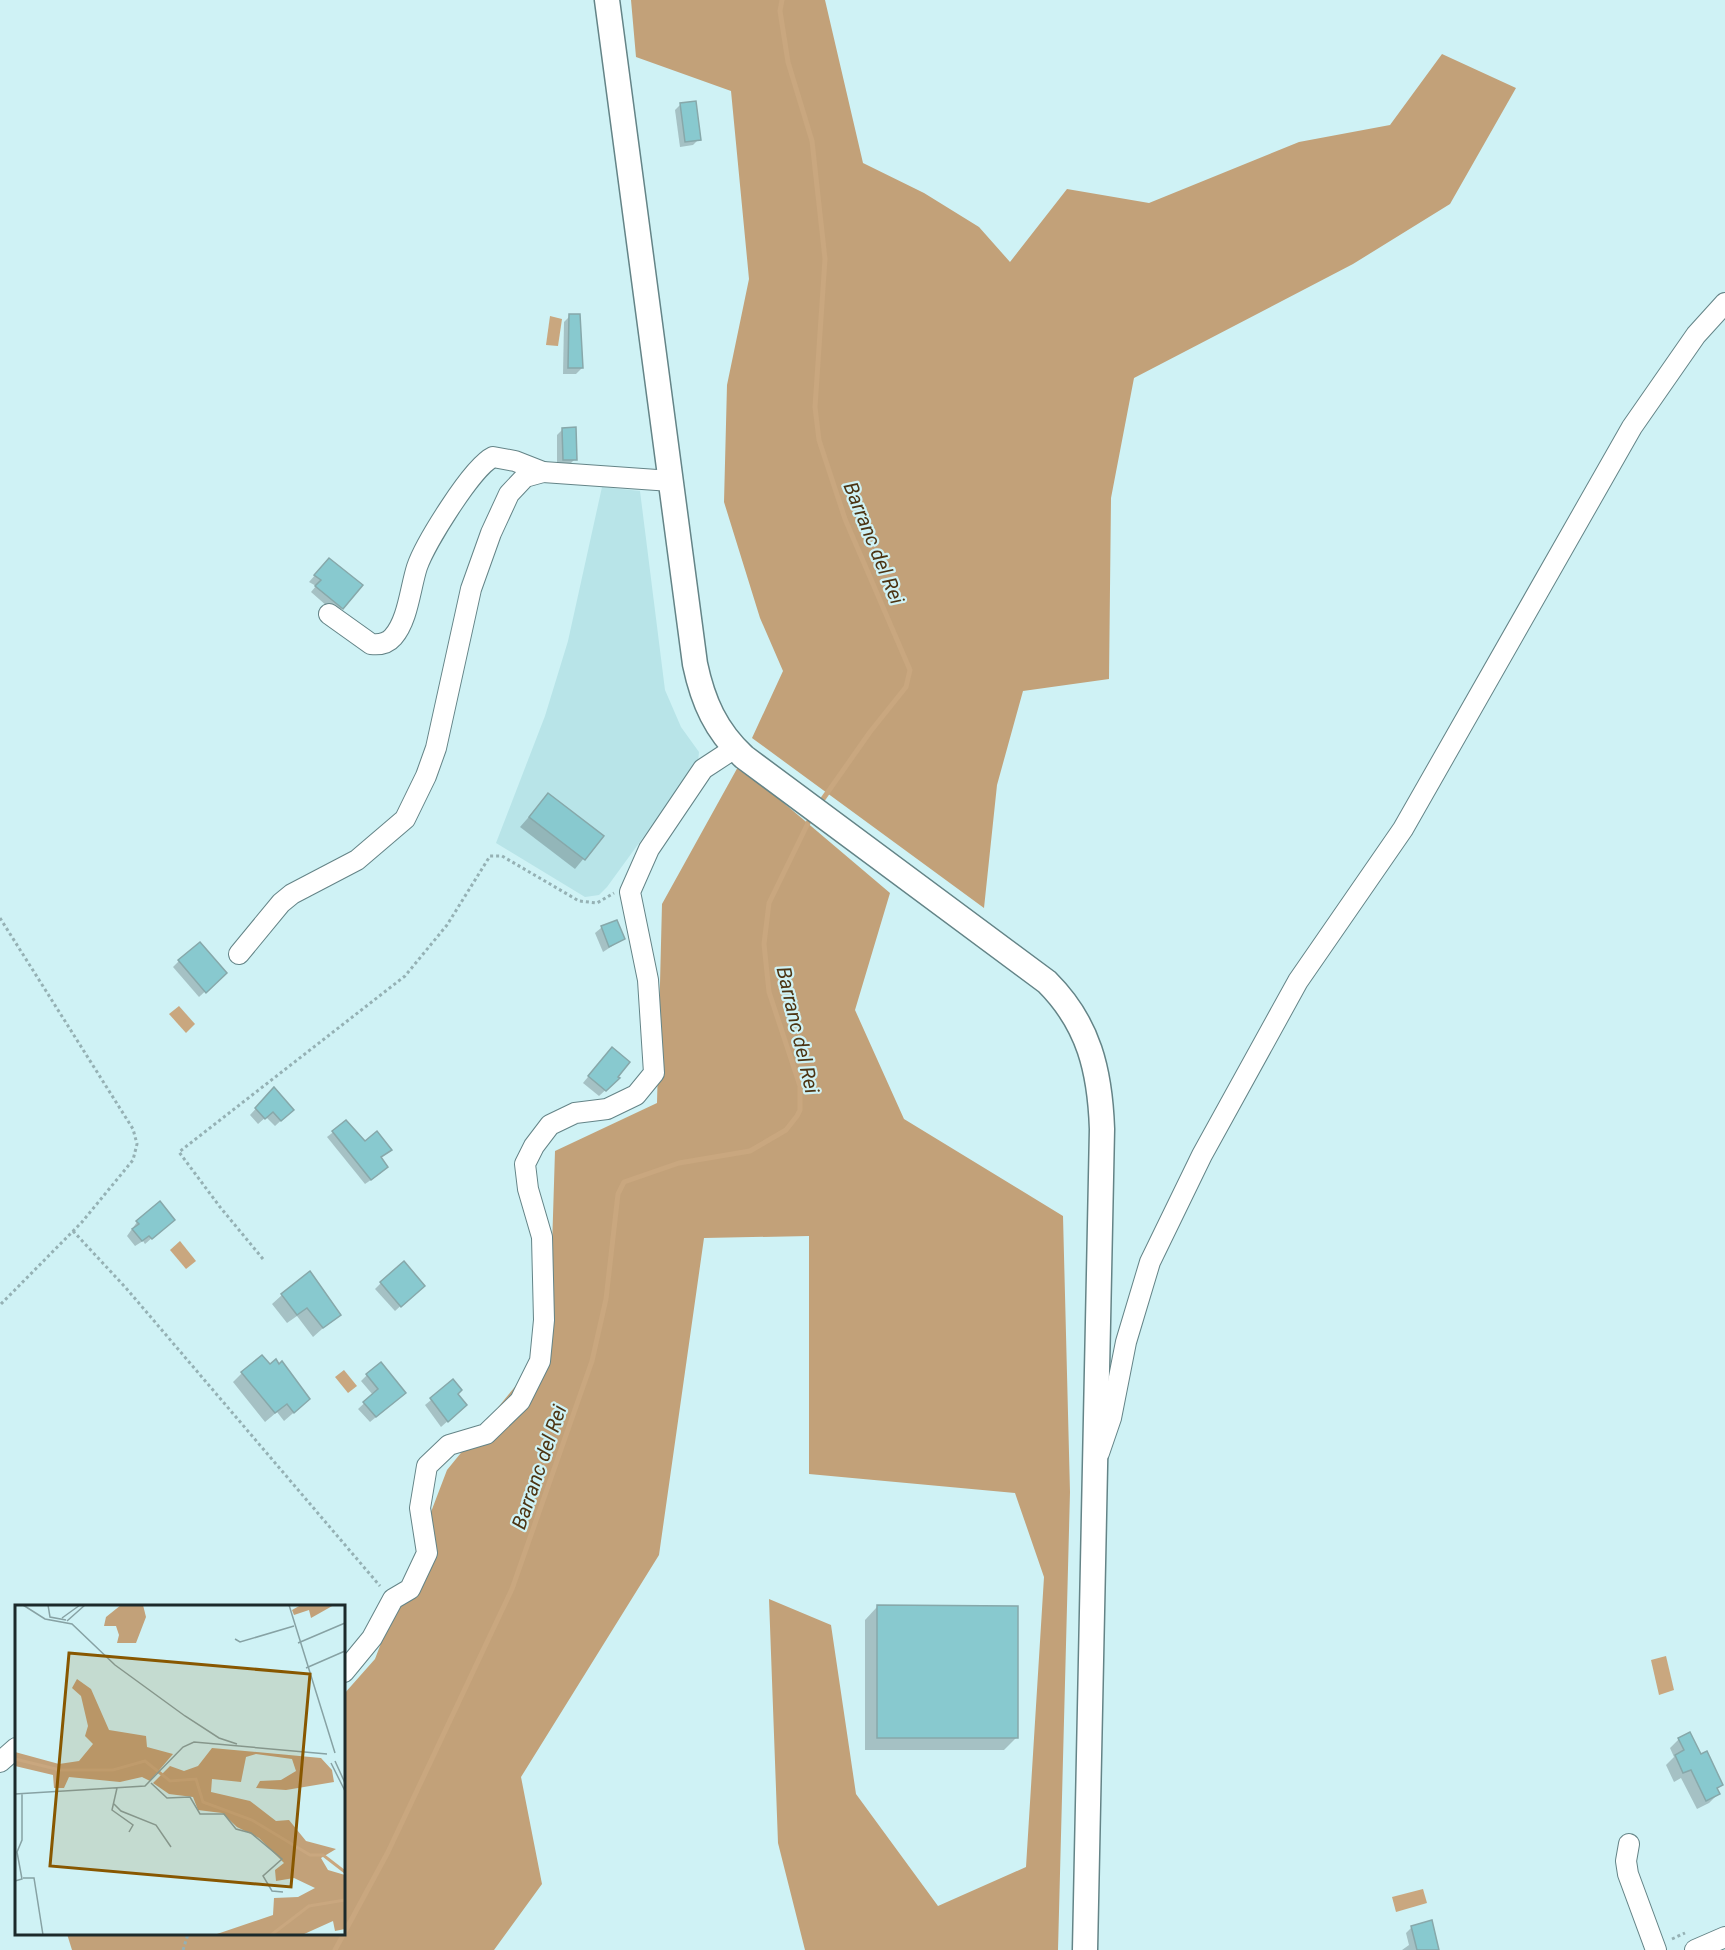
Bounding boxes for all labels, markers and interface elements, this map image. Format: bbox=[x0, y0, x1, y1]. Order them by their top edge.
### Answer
water label: Barranc del Rei bbox=[839, 478, 909, 608]
water label: Barranc del Rei bbox=[772, 964, 824, 1096]
water label: Barranc del Rei bbox=[507, 1402, 572, 1532]
inset map bbox=[15, 1605, 345, 1935]

